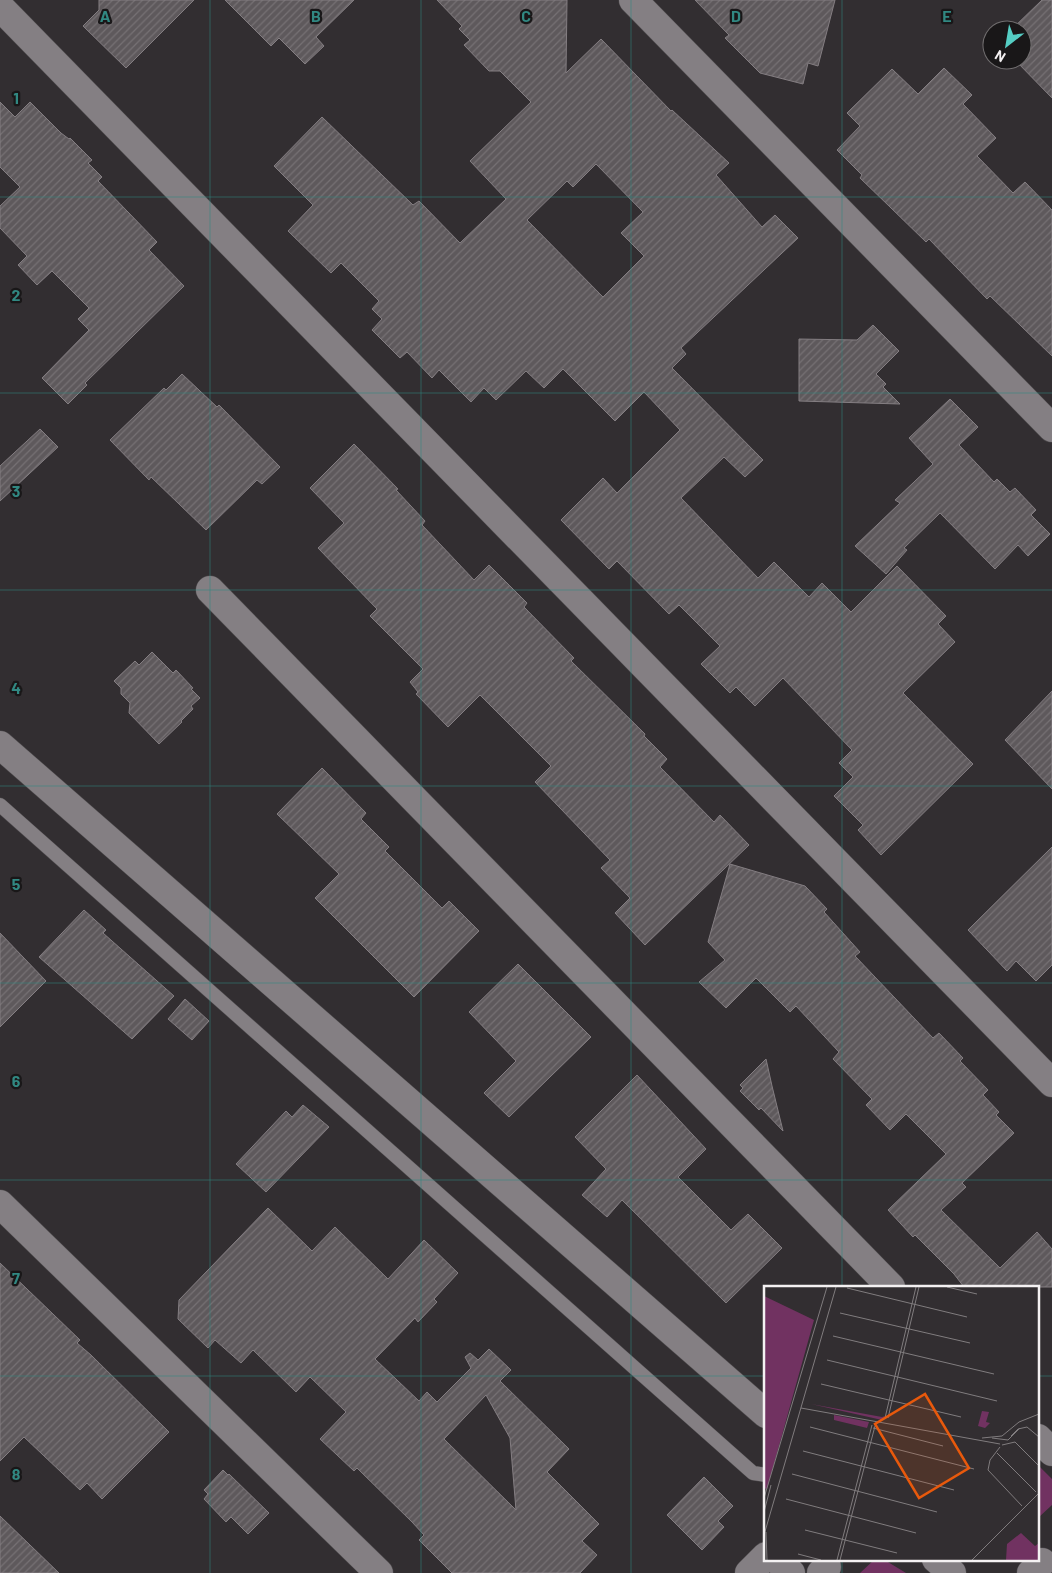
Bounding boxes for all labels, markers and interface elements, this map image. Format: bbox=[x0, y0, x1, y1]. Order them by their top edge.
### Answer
text: A bbox=[100, 6, 111, 25]
text: B bbox=[311, 6, 321, 25]
text: C bbox=[521, 6, 531, 25]
text: D bbox=[731, 6, 741, 25]
text: E bbox=[942, 6, 952, 25]
north arrow bbox=[982, 20, 1032, 70]
text: N bbox=[992, 47, 1008, 66]
text: 1 bbox=[13, 88, 19, 107]
text: 2 bbox=[12, 285, 21, 304]
text: 3 bbox=[12, 481, 20, 500]
text: 4 bbox=[11, 678, 21, 697]
text: 5 bbox=[12, 874, 21, 893]
text: 6 bbox=[12, 1071, 21, 1090]
text: 7 bbox=[12, 1268, 20, 1287]
inset map bbox=[764, 1286, 1040, 1560]
text: 8 bbox=[12, 1464, 21, 1483]

